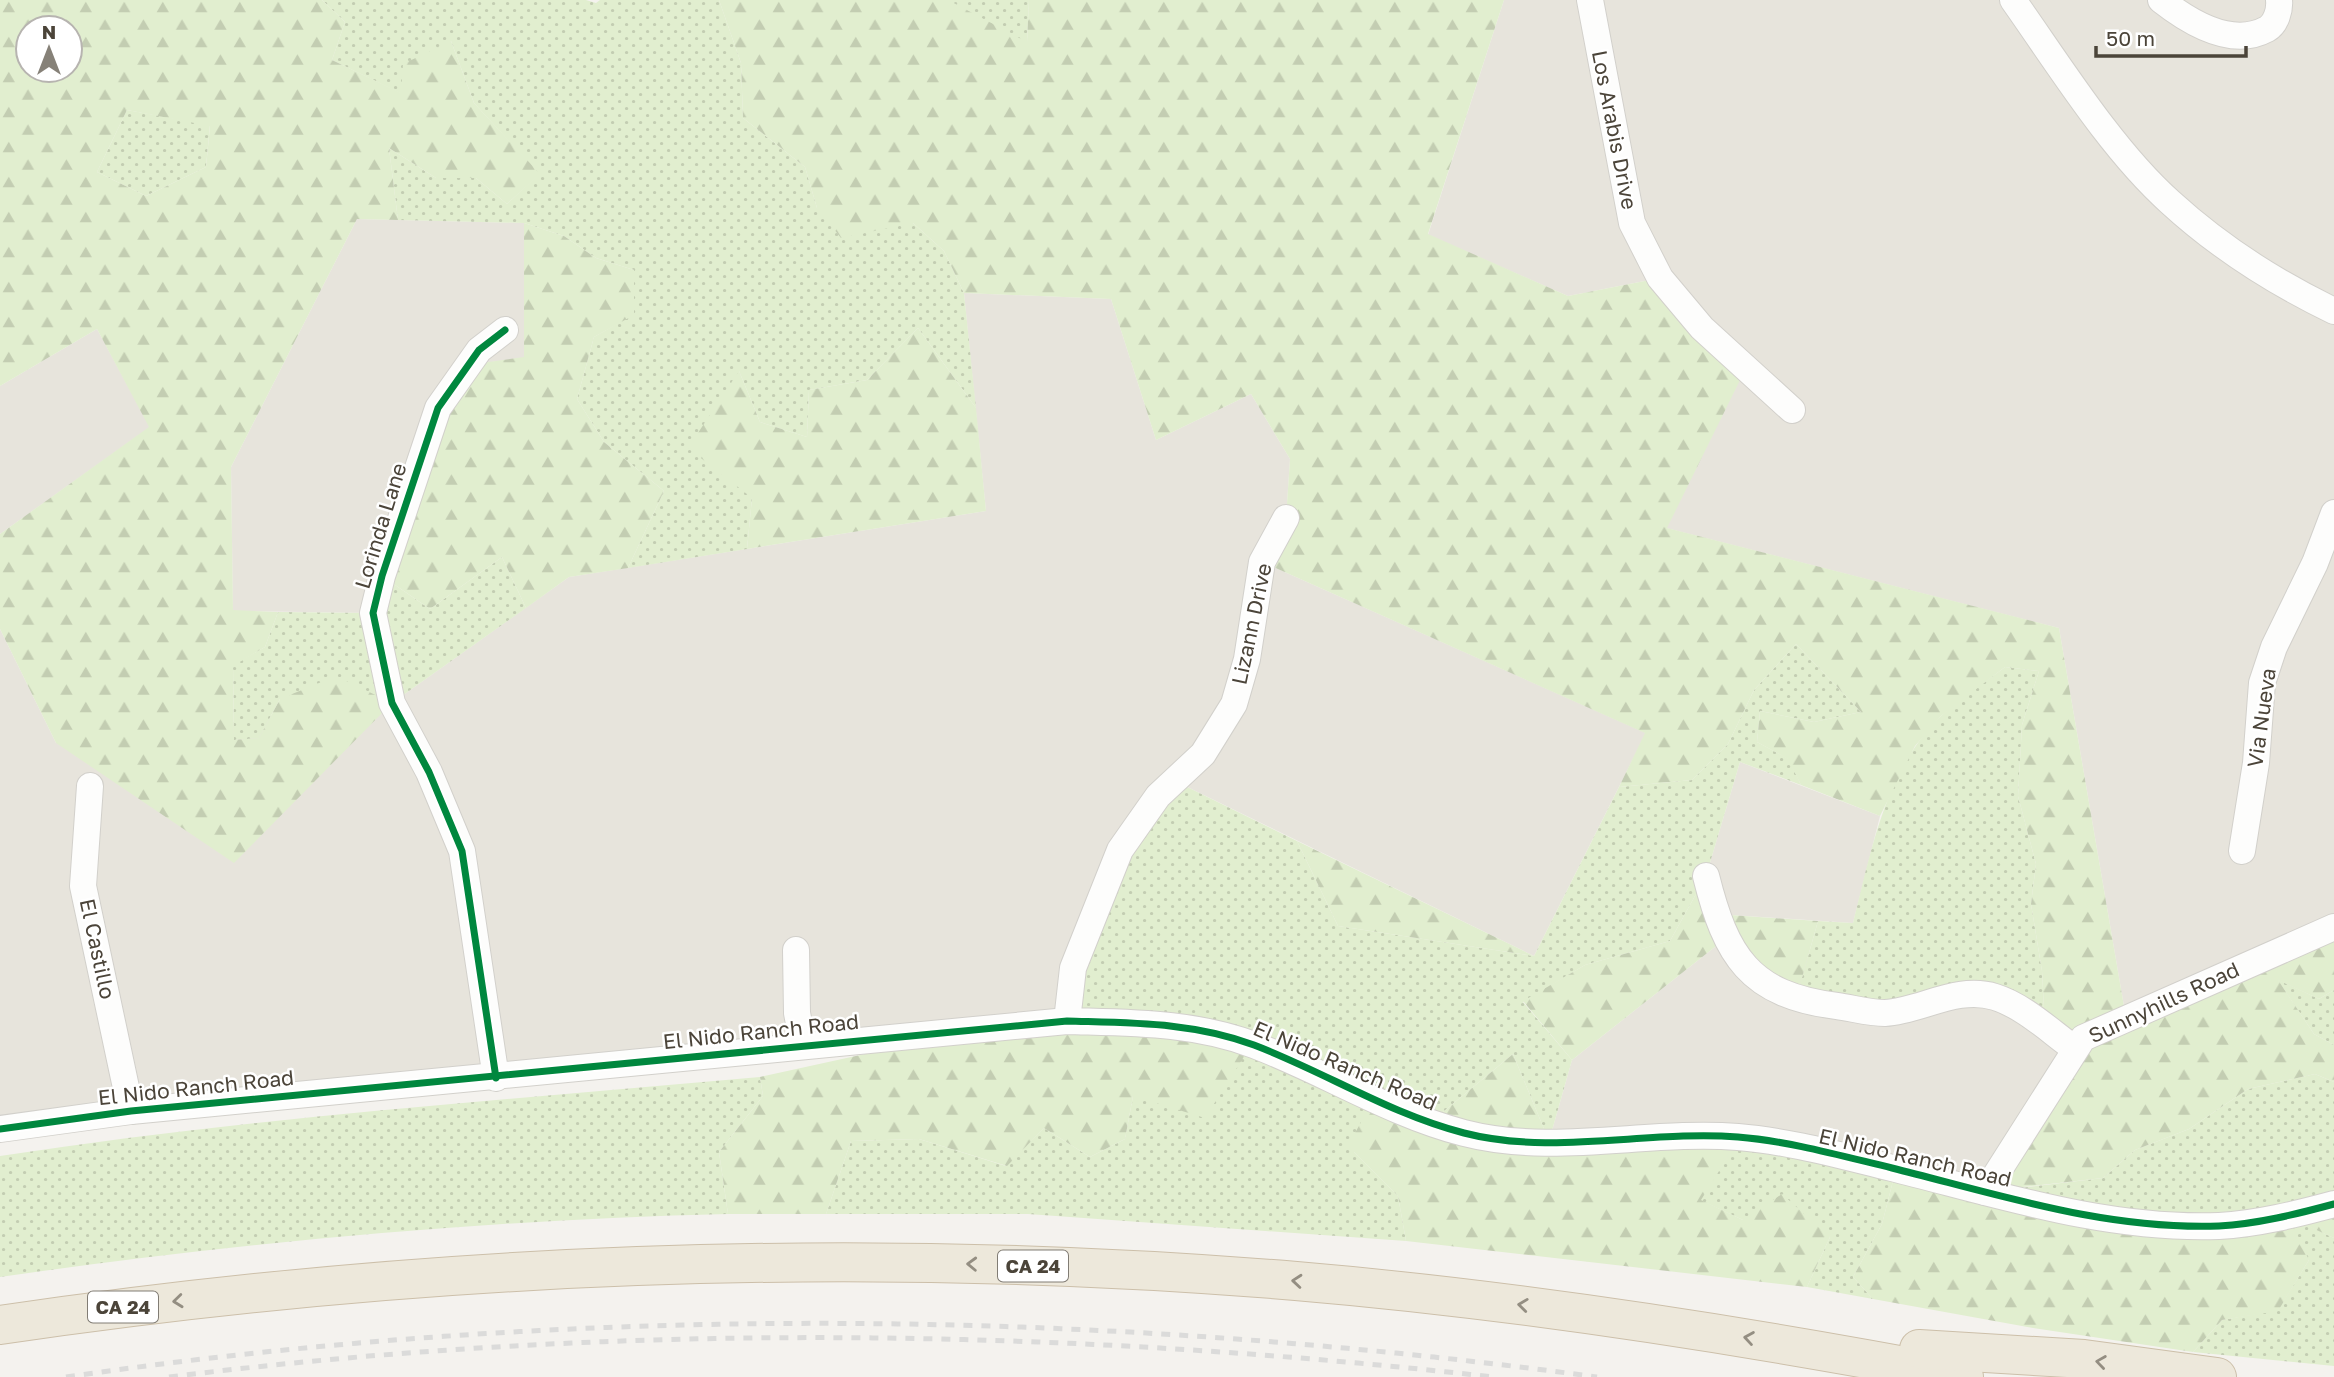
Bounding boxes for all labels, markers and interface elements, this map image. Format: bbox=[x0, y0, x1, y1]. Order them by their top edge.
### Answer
north arrow bbox=[14, 14, 84, 84]
scale bar bbox=[2096, 14, 2246, 58]
text: N bbox=[42, 20, 56, 43]
text: 50 m bbox=[2106, 25, 2155, 51]
street label: Los Arabis Drive bbox=[1587, 48, 1643, 212]
street label: Lorinda Lane bbox=[349, 460, 412, 592]
street label: Lizann Drive bbox=[1225, 561, 1277, 687]
street label: Via Nueva bbox=[2241, 666, 2281, 769]
street label: El Castillo bbox=[75, 896, 121, 1001]
street label: Sunnyhills Road bbox=[2084, 956, 2243, 1048]
street label: El Nido Ranch Road bbox=[662, 1008, 860, 1054]
street label: El Nido Ranch Road bbox=[1250, 1015, 1441, 1116]
street label: El Nido Ranch Road bbox=[97, 1064, 295, 1110]
street label: El Nido Ranch Road bbox=[1816, 1122, 2014, 1192]
road number: CA 24 bbox=[998, 1250, 1068, 1282]
one-way arrow bbox=[966, 1256, 977, 1272]
one-way arrow bbox=[1291, 1274, 1302, 1289]
road number: CA 24 bbox=[88, 1292, 158, 1322]
one-way arrow bbox=[172, 1293, 184, 1308]
one-way arrow bbox=[1518, 1298, 1529, 1313]
one-way arrow bbox=[1743, 1331, 1754, 1346]
one-way arrow bbox=[2095, 1355, 2107, 1370]

